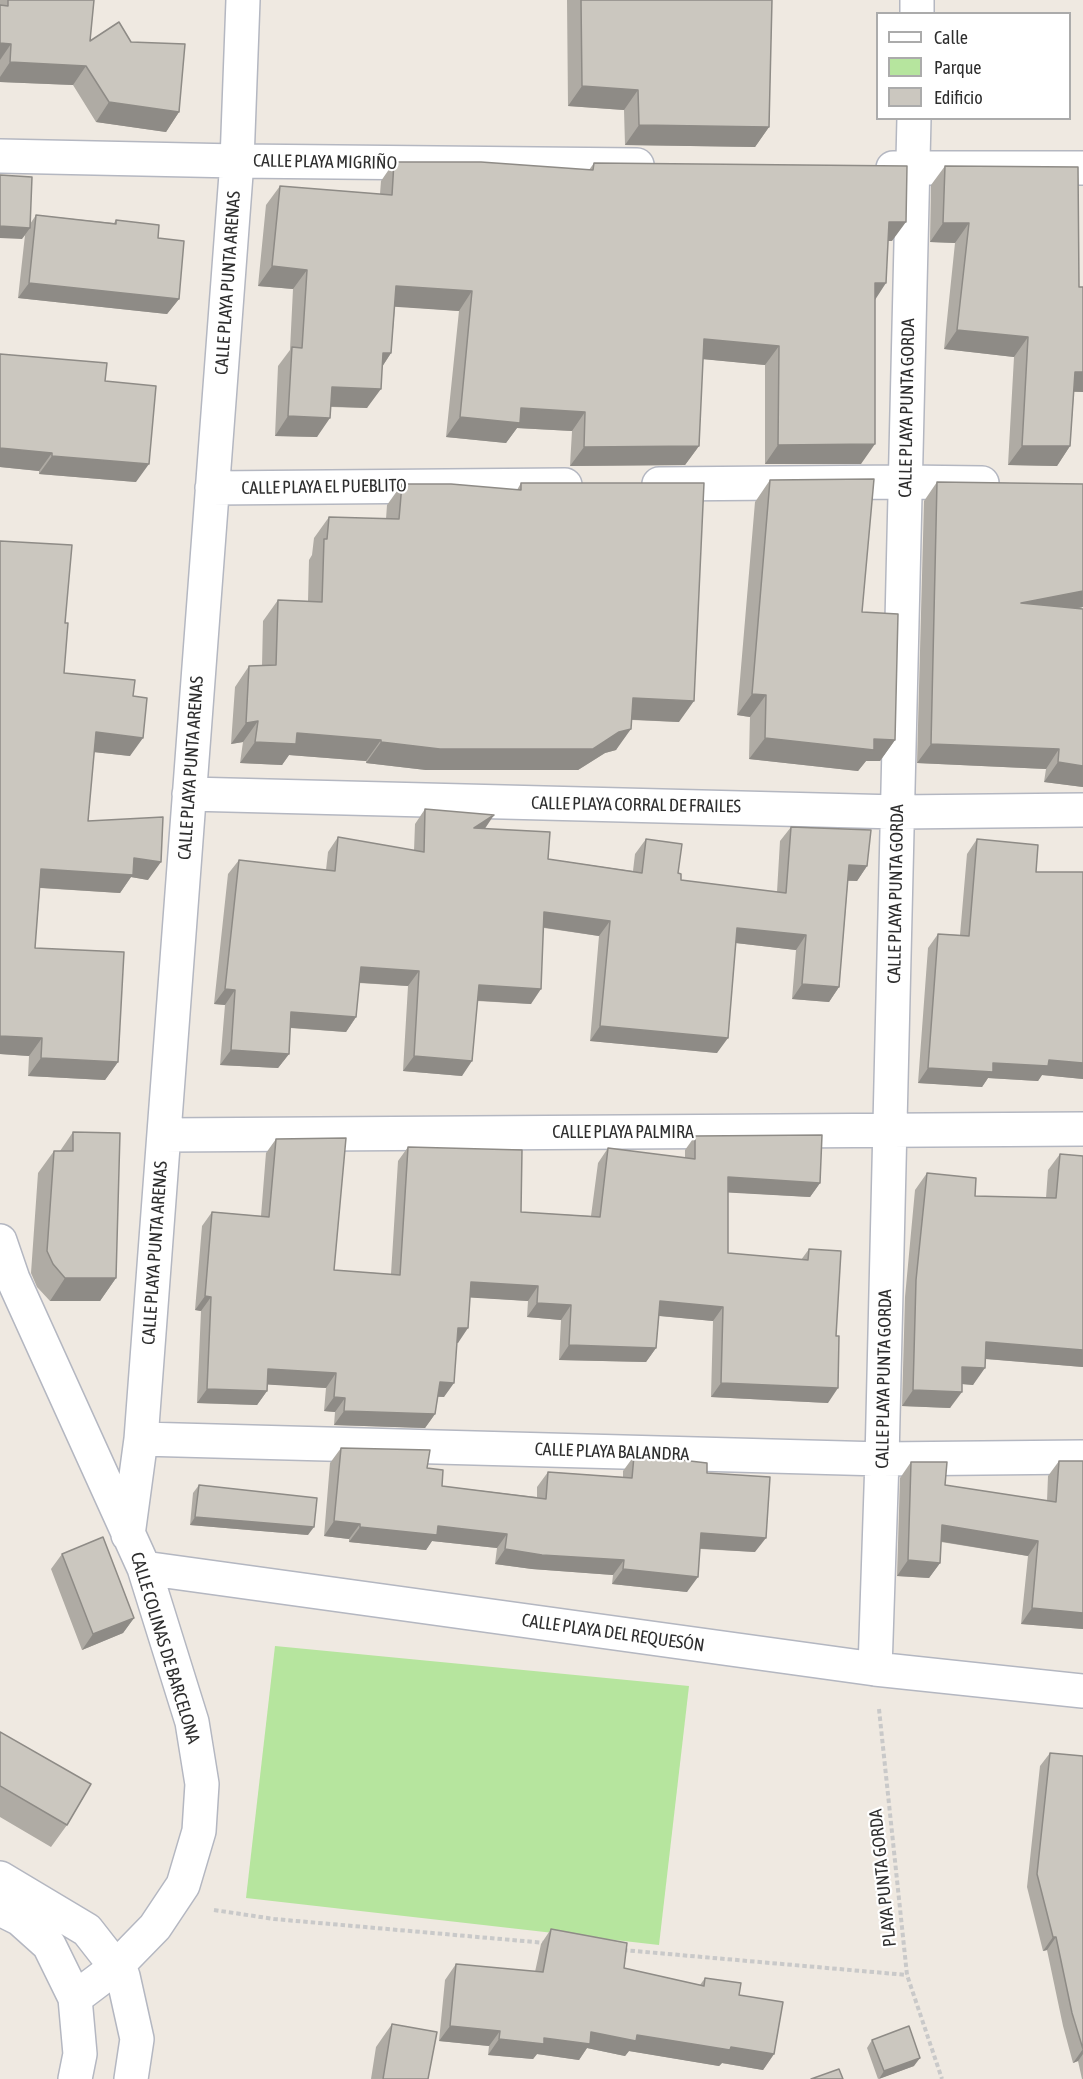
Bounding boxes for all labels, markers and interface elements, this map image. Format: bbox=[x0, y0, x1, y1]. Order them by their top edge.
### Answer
legend bbox=[876, 12, 1071, 120]
text: Calle bbox=[934, 27, 968, 48]
text: Parque bbox=[934, 57, 982, 78]
text: Edificio bbox=[934, 87, 983, 108]
street label: CALLE PLAYA MIGRIÑO bbox=[253, 150, 397, 174]
street label: CALLE PLAYA PUNTA ARENAS bbox=[211, 190, 245, 376]
street label: CALLE PLAYA PUNTA GORDA bbox=[895, 318, 919, 498]
street label: CALLE PLAYA EL PUEBLITO bbox=[241, 475, 407, 499]
street label: CALLE PLAYA PUNTA ARENAS bbox=[174, 675, 208, 861]
street label: CALLE PLAYA CORRAL DE FRAILES bbox=[531, 792, 741, 818]
street label: CALLE PLAYA PUNTA GORDA bbox=[884, 804, 908, 984]
street label: CALLE PLAYA PALMIRA bbox=[552, 1121, 694, 1143]
street label: CALLE PLAYA PUNTA ARENAS bbox=[138, 1160, 172, 1346]
street label: CALLE PLAYA PUNTA GORDA bbox=[872, 1289, 896, 1469]
street label: CALLE PLAYA BALANDRA bbox=[534, 1439, 690, 1465]
street label: CALLE COLINAS DE BARCELONA bbox=[126, 1550, 204, 1746]
street label: CALLE PLAYA DEL REQUESÓN bbox=[520, 1609, 706, 1657]
street label: PLAYA PUNTA GORDA bbox=[865, 1808, 901, 1948]

